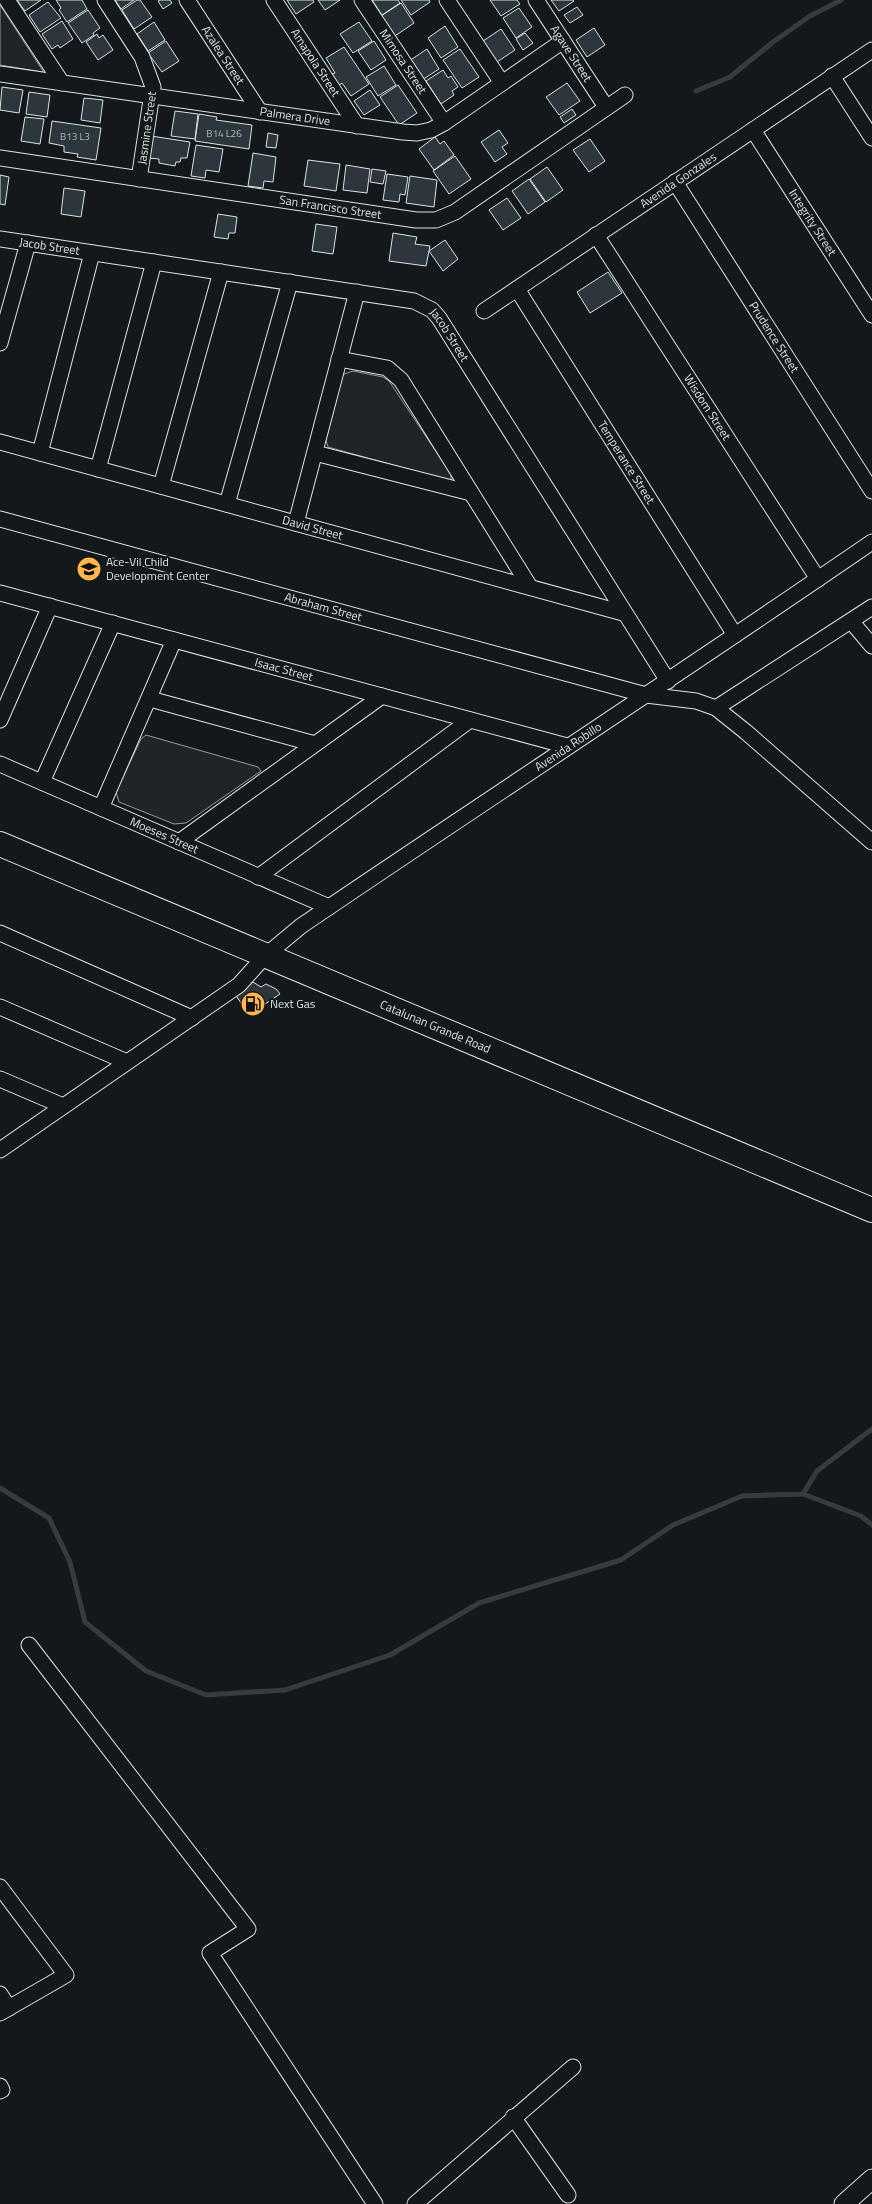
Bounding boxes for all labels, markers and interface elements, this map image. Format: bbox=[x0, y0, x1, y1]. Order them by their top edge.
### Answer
street label: Agave Street bbox=[546, 21, 597, 86]
street label: Azalea Street bbox=[197, 22, 250, 89]
street label: Amapola Street bbox=[286, 24, 346, 101]
street label: Mimosa Street bbox=[375, 25, 432, 98]
street label: Jasmine Street bbox=[132, 89, 161, 166]
street label: Palmera Drive bbox=[259, 101, 332, 130]
house number: B14 L26 bbox=[206, 126, 242, 141]
house number: B13 L3 bbox=[60, 129, 90, 144]
street label: Avenida Gonzales bbox=[636, 147, 720, 213]
street label: Integrity Street bbox=[784, 185, 842, 260]
street label: San Francisco Street bbox=[278, 190, 383, 224]
street label: Jacob Street bbox=[18, 232, 82, 260]
street label: Prudence Street bbox=[744, 297, 805, 377]
street label: Jacob Street bbox=[425, 303, 475, 366]
street label: Wisdom Street bbox=[679, 370, 736, 444]
street label: Temperance Street bbox=[593, 417, 661, 508]
street label: David Street bbox=[280, 510, 346, 545]
place label: Ace-Vil Child Development Center bbox=[106, 552, 210, 585]
school or university icon: Ace-Vil Child Development Center bbox=[76, 556, 102, 582]
street label: Abraham Street bbox=[282, 587, 365, 626]
street label: Isaac Street bbox=[253, 652, 316, 686]
street label: Avenida Robillo bbox=[531, 717, 605, 776]
street label: Moeses Street bbox=[127, 812, 202, 859]
fuel station icon: Next Gas bbox=[240, 991, 266, 1017]
place label: Next Gas bbox=[270, 994, 316, 1013]
street label: Catalunan Grande Road bbox=[377, 994, 494, 1058]

